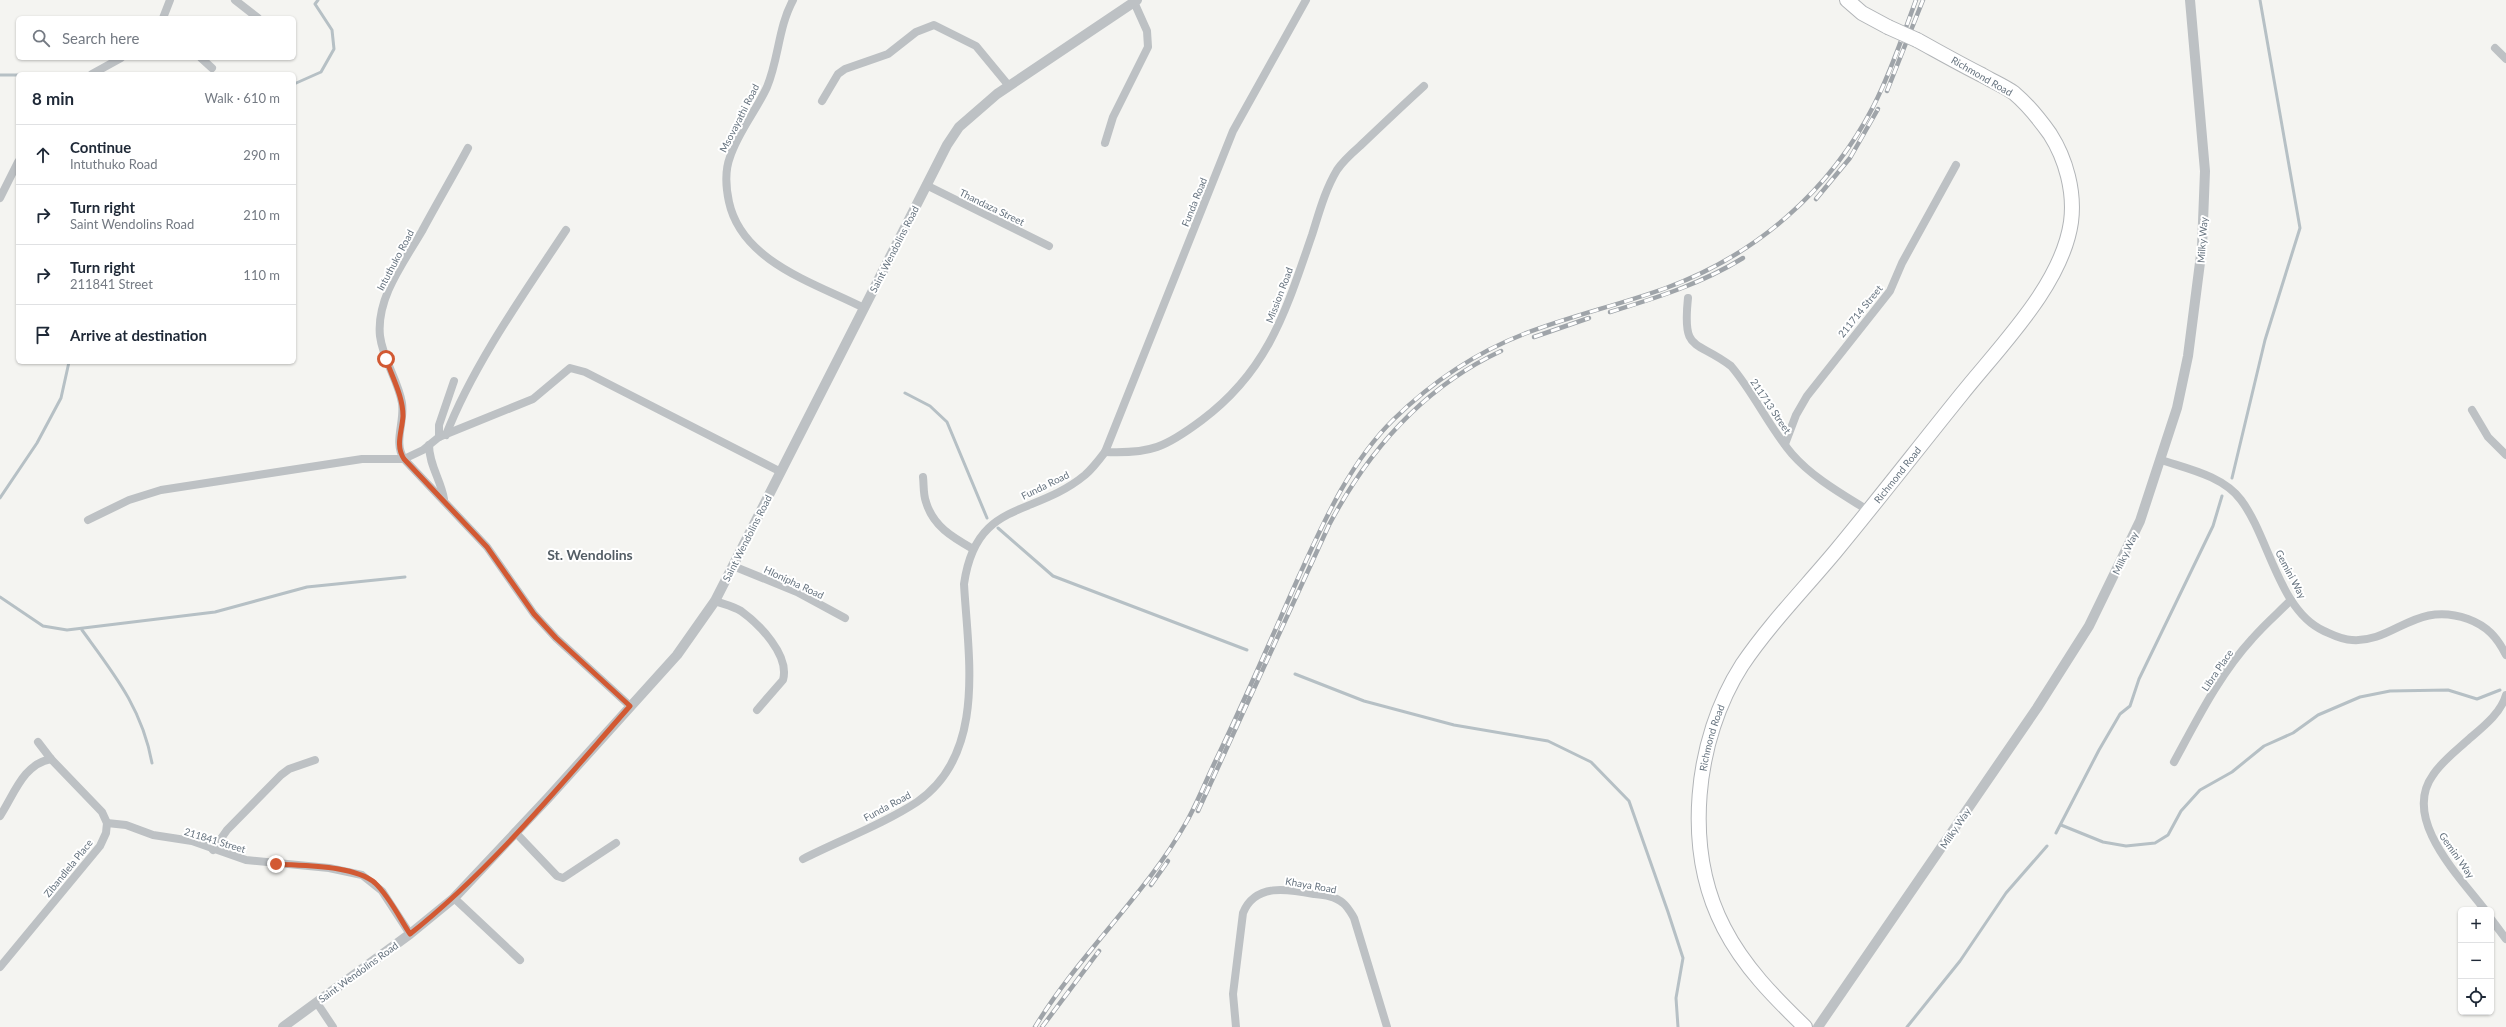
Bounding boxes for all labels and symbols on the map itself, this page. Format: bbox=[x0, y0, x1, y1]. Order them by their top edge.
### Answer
street label: Richmond Road bbox=[1949, 54, 2015, 98]
street label: Msovayathi Road bbox=[717, 82, 761, 154]
street label: Funda Road bbox=[1179, 176, 1209, 228]
street label: Thandaza Street bbox=[958, 186, 1027, 228]
street label: Saint Wendolins Road bbox=[867, 204, 921, 294]
street label: Milky Way bbox=[2194, 216, 2210, 263]
street label: Intuthuko Road bbox=[374, 227, 416, 293]
street label: Mission Road bbox=[1263, 265, 1295, 325]
street label: 211714 Street bbox=[1835, 282, 1885, 340]
route start bbox=[377, 350, 395, 368]
street label: 211713 Street bbox=[1748, 376, 1794, 436]
street label: Richmond Road bbox=[1871, 444, 1923, 506]
street label: Funda Road bbox=[1019, 468, 1071, 502]
street label: Saint Wendolins Road bbox=[720, 493, 774, 583]
street label: Milky Way bbox=[2110, 529, 2141, 576]
district label: St. Wendolins bbox=[547, 546, 633, 563]
street label: Gemini Way bbox=[2273, 548, 2309, 601]
street label: Hlonipha Road bbox=[762, 563, 826, 601]
street label: Libra Place bbox=[2199, 647, 2235, 693]
street label: Richmond Road bbox=[1697, 703, 1727, 772]
street label: Funda Road bbox=[861, 789, 913, 823]
street label: Milky Way bbox=[1937, 805, 1973, 851]
street label: 211841 Street bbox=[183, 825, 248, 855]
street label: Gemini Way bbox=[2437, 830, 2478, 881]
street label: Zibandlela Place bbox=[41, 837, 95, 899]
route end bbox=[267, 855, 285, 873]
street label: Khaya Road bbox=[1284, 875, 1338, 895]
street label: Saint Wendolins Road bbox=[316, 939, 400, 1005]

